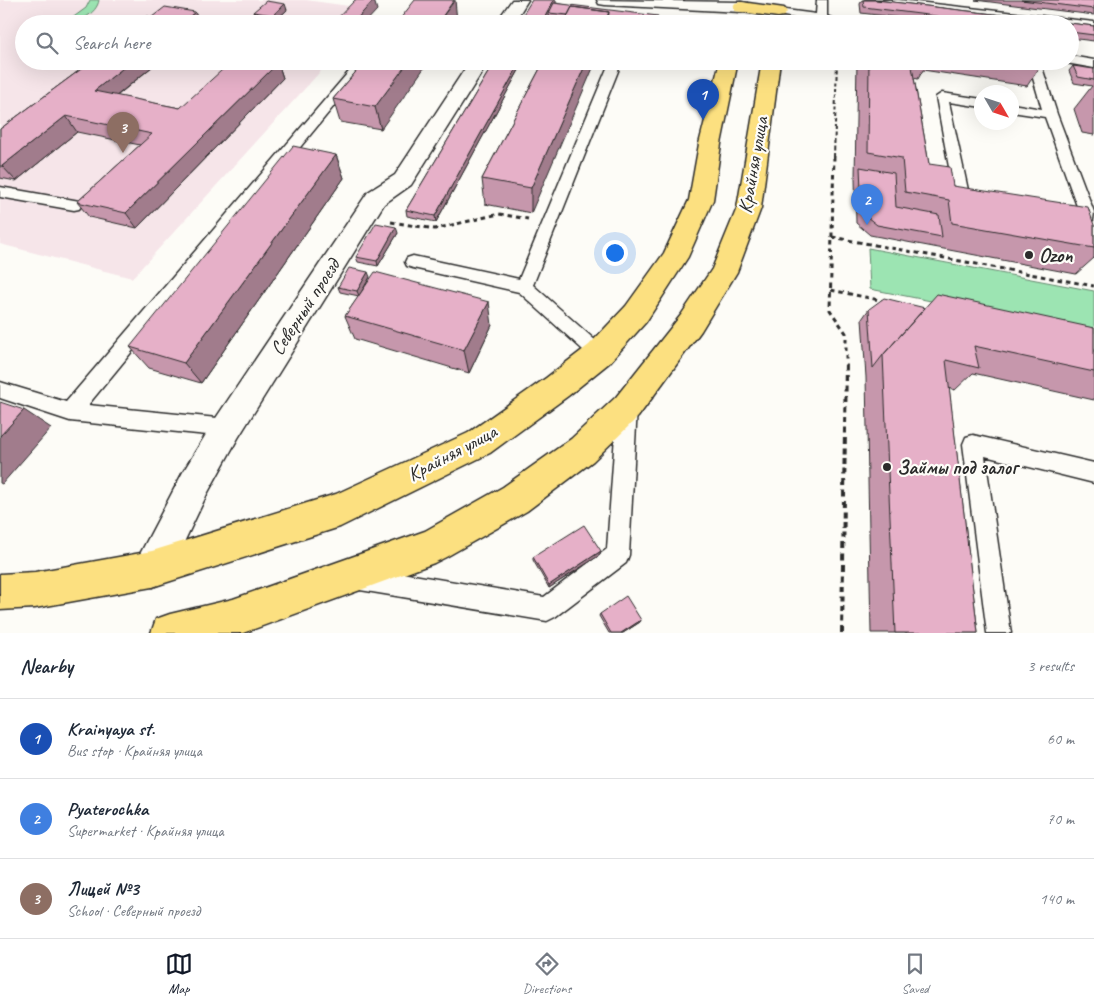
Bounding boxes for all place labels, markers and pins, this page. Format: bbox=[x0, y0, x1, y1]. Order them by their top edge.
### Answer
pin: 1 bbox=[687, 79, 719, 120]
pin: 3 bbox=[107, 112, 139, 153]
pin: 2 bbox=[851, 184, 883, 225]
place label: Ozon bbox=[1039, 243, 1073, 268]
marker: Ozon bbox=[1023, 249, 1035, 261]
place label: Займы под залог bbox=[897, 455, 1020, 480]
marker: Займы под залог bbox=[881, 461, 893, 473]

